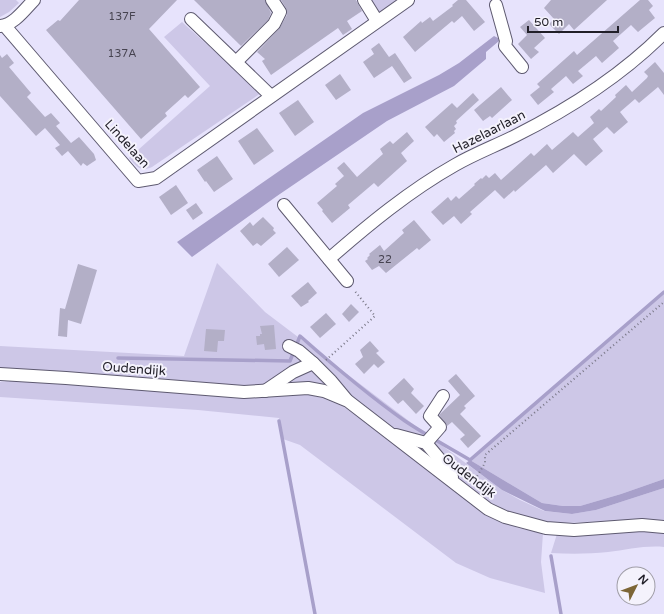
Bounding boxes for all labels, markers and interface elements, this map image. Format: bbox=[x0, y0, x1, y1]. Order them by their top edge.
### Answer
scale bar bbox=[528, 8, 618, 34]
house number: 137F bbox=[108, 10, 136, 23]
text: 50 m bbox=[534, 15, 563, 29]
house number: 137A bbox=[108, 47, 136, 60]
street label: Hazelaarlaan bbox=[450, 107, 528, 157]
street label: Lindelaan bbox=[101, 116, 153, 172]
house number: 22 bbox=[378, 253, 392, 266]
street label: Oudendijk bbox=[102, 359, 166, 379]
street label: Oudendijk bbox=[439, 450, 499, 502]
north arrow bbox=[616, 566, 656, 606]
text: N bbox=[635, 572, 651, 587]

